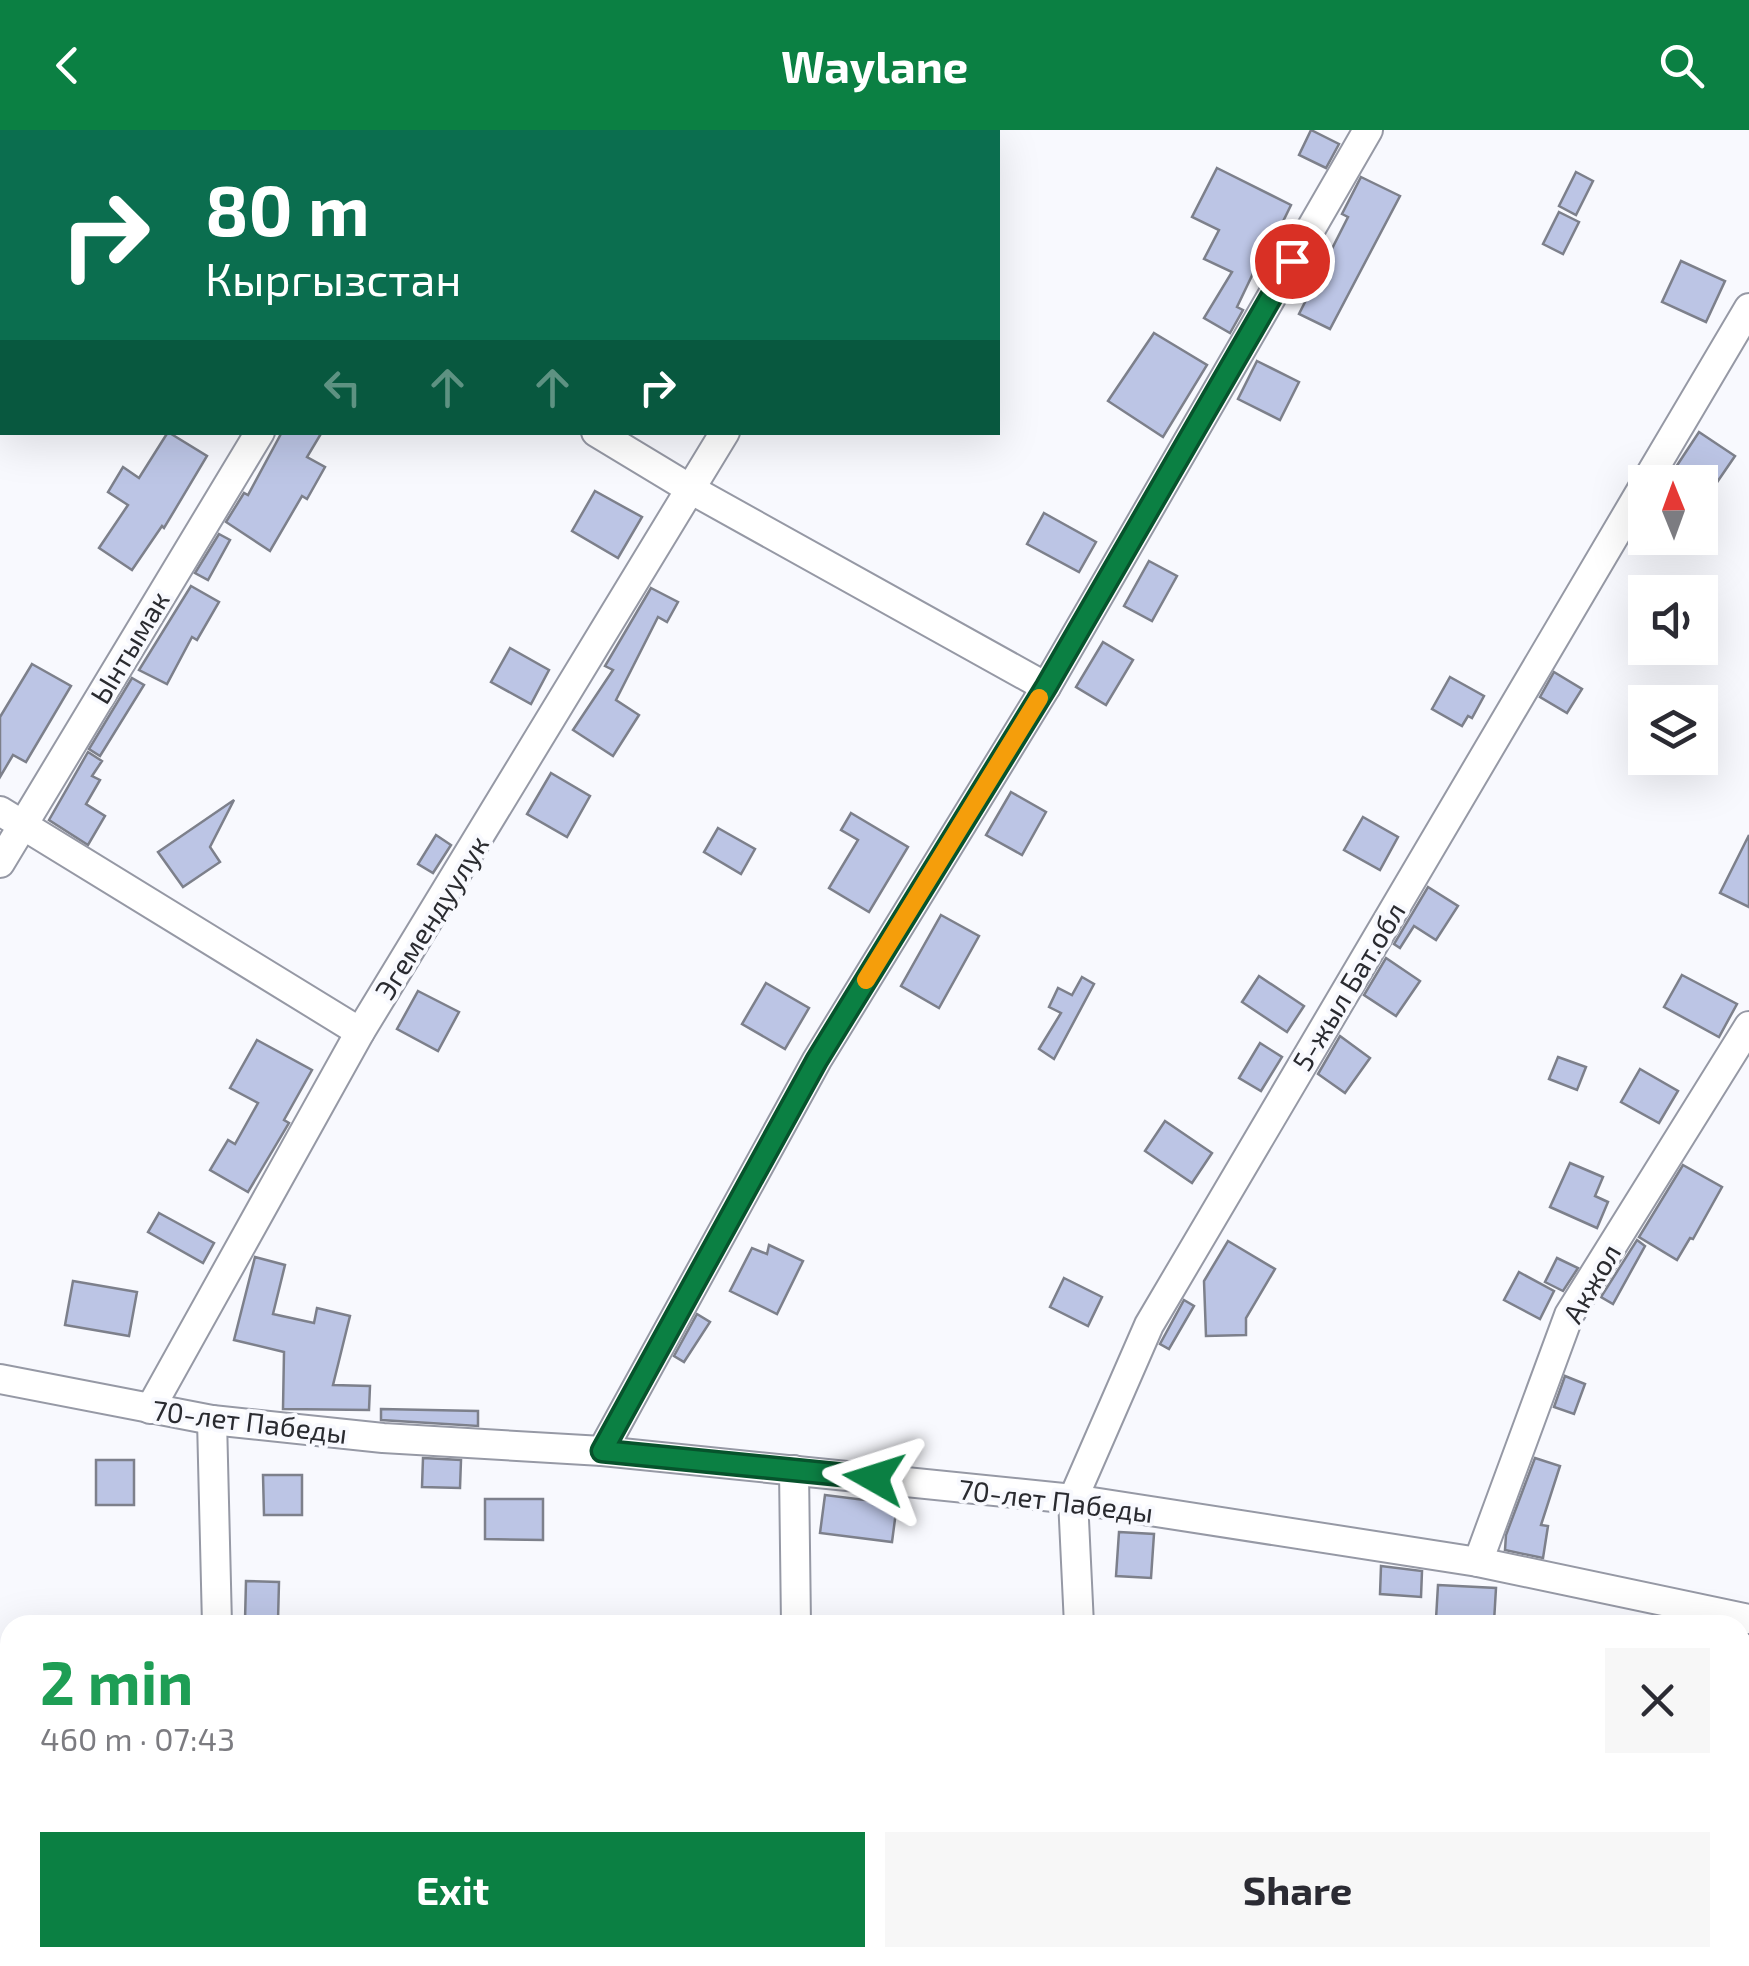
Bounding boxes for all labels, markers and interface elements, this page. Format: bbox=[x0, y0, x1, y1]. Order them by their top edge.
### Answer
icon: back bbox=[40, 38, 95, 93]
text: Waylane bbox=[781, 38, 968, 92]
icon: search bbox=[1654, 38, 1709, 93]
text: 80 m bbox=[205, 166, 370, 250]
icon: right bbox=[40, 170, 170, 300]
pin bbox=[1250, 219, 1335, 304]
icon: arrive bbox=[1265, 234, 1320, 289]
text: Кыргызстан bbox=[205, 251, 461, 305]
icon: left bbox=[315, 360, 370, 415]
icon: ahead bbox=[420, 360, 475, 415]
icon: ahead bbox=[525, 360, 580, 415]
icon: right bbox=[630, 360, 685, 415]
north arrow bbox=[1628, 465, 1718, 555]
map controls bbox=[1628, 465, 1718, 775]
button: sound bbox=[1628, 575, 1718, 665]
street label: Ынтымак bbox=[82, 585, 176, 709]
button: layers bbox=[1628, 685, 1718, 775]
street label: Эгемендуулук bbox=[367, 829, 495, 1005]
street label: 5-жыл Бат.обл bbox=[1284, 896, 1412, 1076]
street label: Акжол bbox=[1555, 1237, 1627, 1329]
street label: 70-лет Пабеды bbox=[151, 1392, 349, 1450]
position arrow bbox=[822, 1426, 926, 1530]
street label: 70-лет Пабеды bbox=[957, 1471, 1155, 1529]
text: 2 min bbox=[40, 1645, 193, 1717]
button: close bbox=[1605, 1648, 1710, 1753]
text: 460 m · 07:43 bbox=[40, 1719, 235, 1757]
button: Exit bbox=[40, 1832, 865, 1947]
button: Share bbox=[885, 1832, 1710, 1947]

